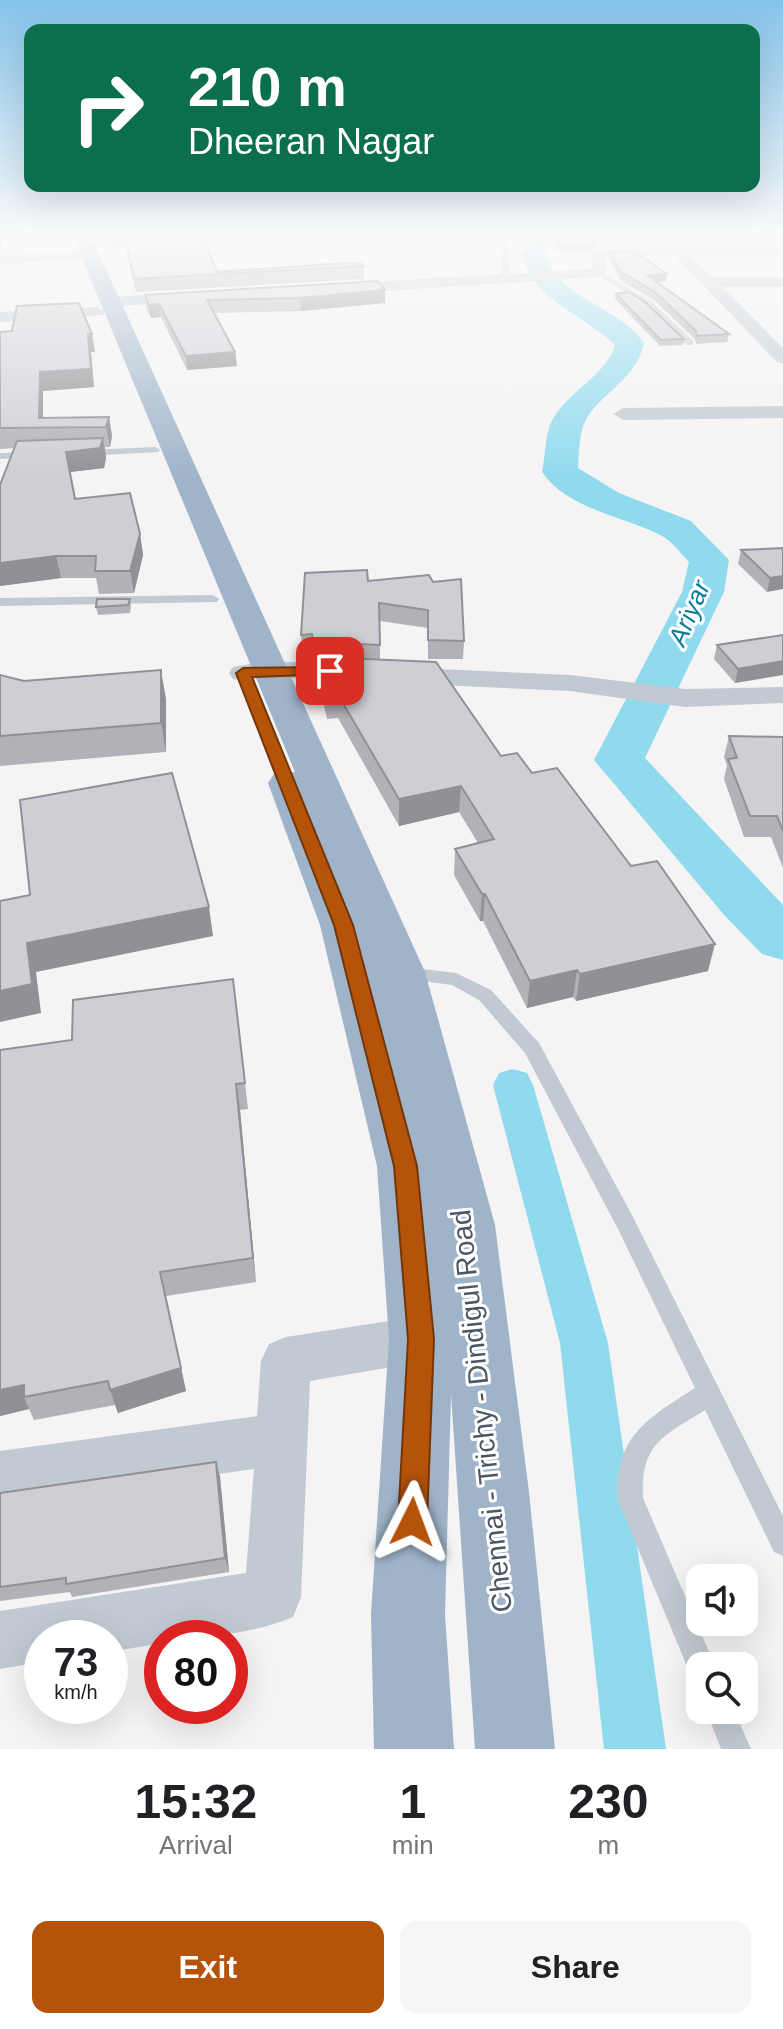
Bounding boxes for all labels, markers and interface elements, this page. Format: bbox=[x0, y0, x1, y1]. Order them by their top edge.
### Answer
text: 210 m bbox=[188, 55, 347, 118]
icon: right bbox=[56, 56, 160, 160]
text: Dheeran Nagar bbox=[188, 121, 434, 162]
water label: Ariyar bbox=[661, 575, 717, 652]
pin bbox=[296, 637, 364, 705]
icon: arrive bbox=[308, 649, 352, 693]
street label: Chennai - Trichy - Dindigul Road bbox=[445, 1208, 518, 1614]
position arrow bbox=[370, 1480, 454, 1564]
map controls bbox=[686, 1564, 758, 1724]
button: sound bbox=[686, 1564, 758, 1636]
speed limit sign: 80 bbox=[144, 1620, 248, 1724]
text: 73 bbox=[54, 1640, 98, 1684]
button: search bbox=[686, 1652, 758, 1724]
text: km/h bbox=[54, 1681, 98, 1703]
text: 15:32 bbox=[135, 1775, 257, 1828]
text: 1 bbox=[399, 1775, 426, 1828]
text: 230 bbox=[568, 1775, 648, 1828]
text: Arrival bbox=[159, 1830, 233, 1860]
text: min bbox=[392, 1830, 434, 1860]
text: m bbox=[598, 1830, 619, 1860]
button: Exit bbox=[32, 1921, 384, 2013]
button: Share bbox=[400, 1921, 751, 2013]

